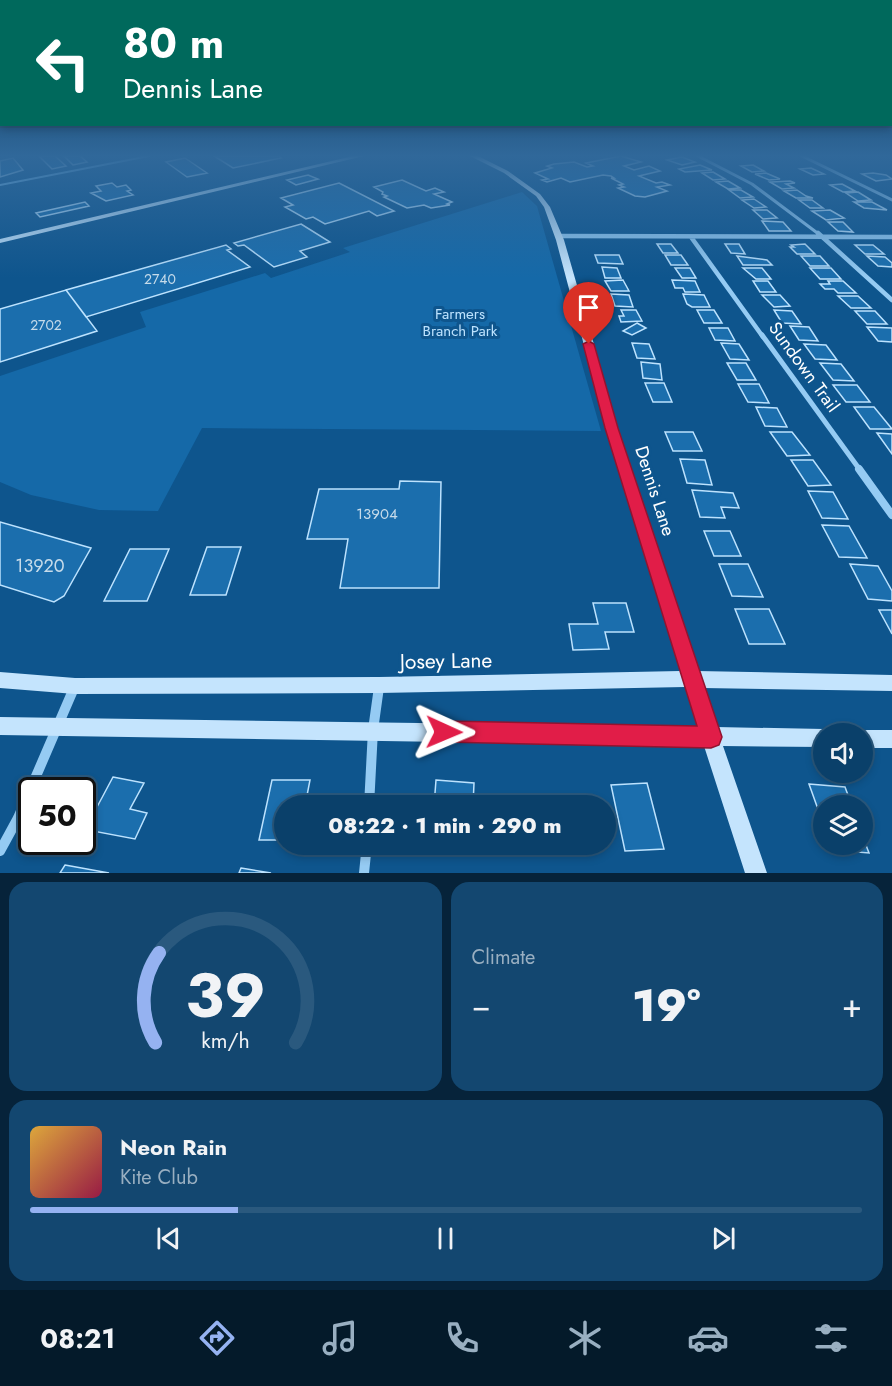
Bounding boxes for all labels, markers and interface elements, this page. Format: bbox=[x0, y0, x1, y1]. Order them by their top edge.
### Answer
text: 80 m bbox=[123, 13, 224, 74]
icon: left bbox=[24, 24, 102, 102]
text: Dennis Lane bbox=[123, 69, 263, 108]
house number: 2740 bbox=[144, 269, 176, 289]
pin bbox=[563, 282, 614, 344]
icon: arrive bbox=[572, 291, 605, 324]
park label: Farmers Branch Park bbox=[423, 303, 498, 342]
house number: 2702 bbox=[30, 315, 62, 335]
street label: Sundown Trail bbox=[762, 316, 846, 418]
street label: Dennis Lane bbox=[628, 443, 682, 539]
house number: 13904 bbox=[356, 503, 398, 525]
house number: 13920 bbox=[15, 553, 65, 579]
street label: Josey Lane bbox=[397, 645, 493, 677]
position arrow bbox=[412, 700, 476, 764]
map controls bbox=[813, 723, 873, 855]
button: sound bbox=[813, 723, 873, 783]
speed limit sign: 50 bbox=[18, 777, 96, 855]
button: layers bbox=[813, 795, 873, 855]
text: 08:22 · 1 min · 290 m bbox=[328, 809, 562, 841]
text: Climate bbox=[472, 943, 535, 972]
text: 39 bbox=[185, 950, 265, 1040]
text: 19° bbox=[632, 973, 701, 1038]
text: − bbox=[472, 982, 491, 1029]
text: + bbox=[842, 982, 862, 1029]
text: km/h bbox=[201, 1026, 249, 1057]
text: Neon Rain bbox=[120, 1131, 227, 1163]
text: Kite Club bbox=[120, 1163, 198, 1192]
icon: previous bbox=[152, 1222, 185, 1255]
icon: pause bbox=[429, 1222, 462, 1255]
icon: next bbox=[707, 1222, 740, 1255]
icon: directions bbox=[196, 1317, 238, 1359]
icon: music bbox=[319, 1317, 361, 1359]
icon: phone bbox=[441, 1317, 483, 1359]
icon: climate bbox=[564, 1317, 606, 1359]
icon: car bbox=[687, 1317, 729, 1359]
icon: filters bbox=[810, 1317, 852, 1359]
text: 08:21 bbox=[40, 1319, 115, 1358]

